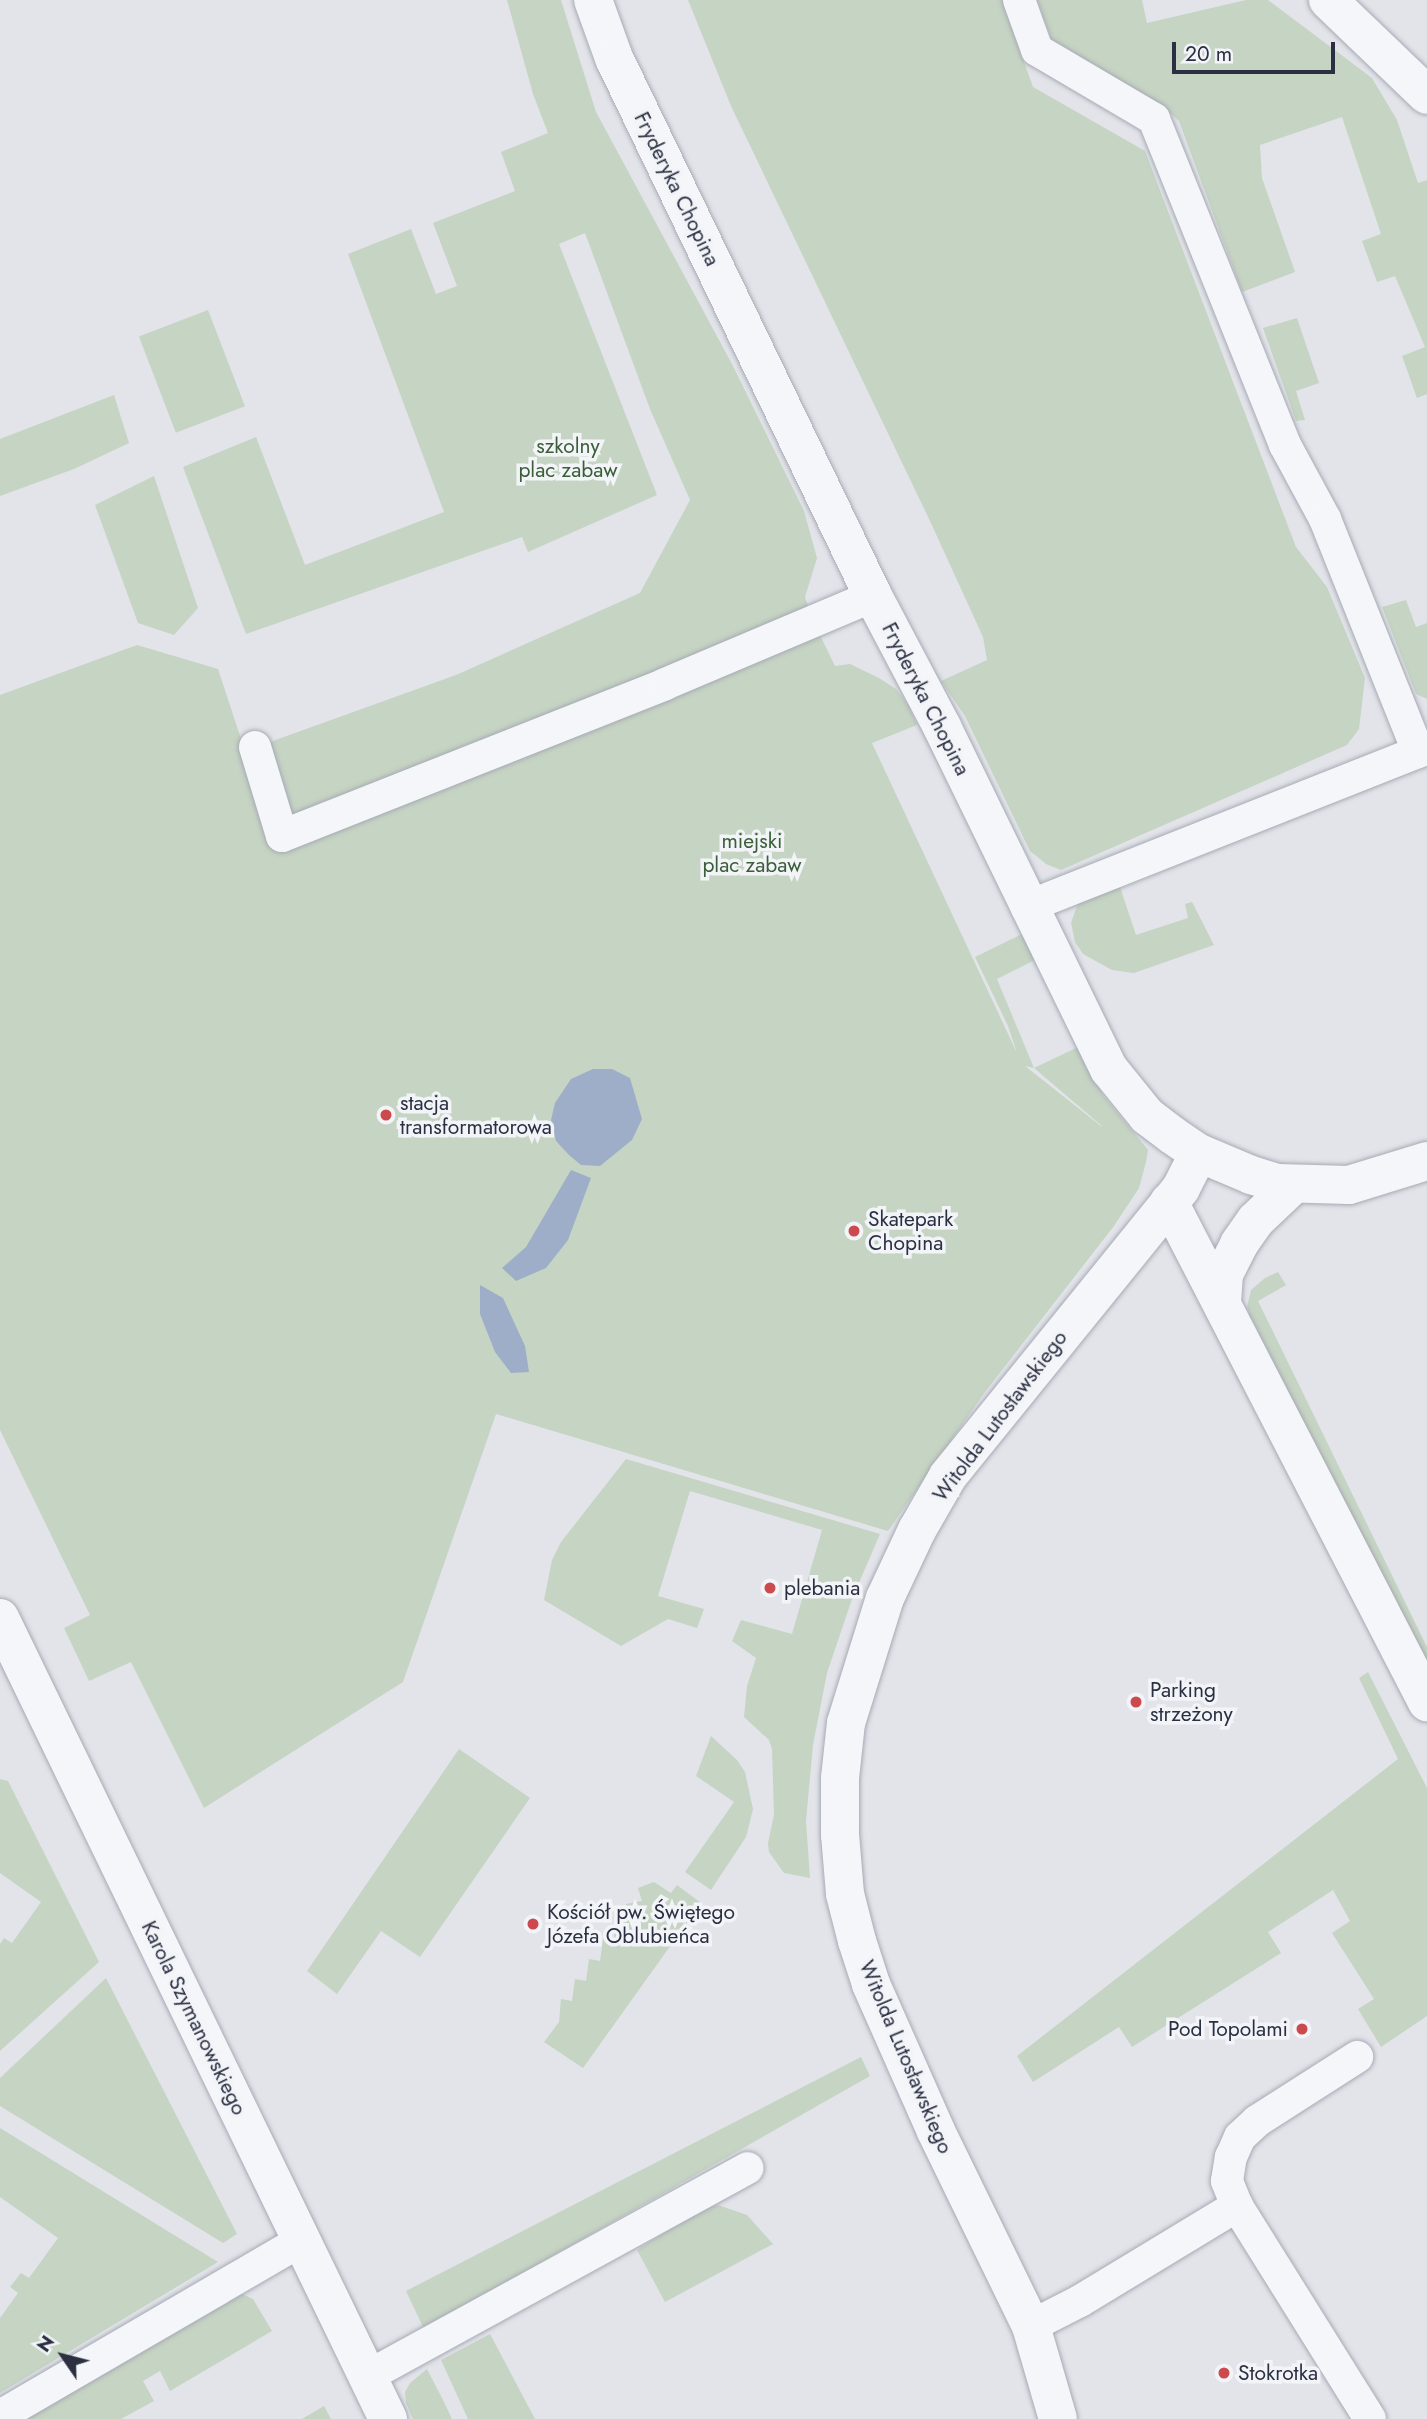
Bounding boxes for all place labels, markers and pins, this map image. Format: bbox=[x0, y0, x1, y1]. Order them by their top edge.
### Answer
place label: stacja transformatorowa bbox=[400, 1090, 552, 1140]
marker: stacja transformatorowa bbox=[378, 1107, 394, 1123]
place label: Skatepark Chopina bbox=[868, 1206, 953, 1256]
marker: Skatepark Chopina bbox=[846, 1223, 862, 1239]
place label: plebania bbox=[784, 1575, 860, 1601]
marker: plebania bbox=[762, 1580, 778, 1596]
place label: Parking strzeżony bbox=[1150, 1677, 1233, 1727]
marker: Parking strzeżony bbox=[1128, 1694, 1144, 1710]
place label: Kościół pw. Świętego Józefa Oblubieńca bbox=[547, 1899, 735, 1949]
marker: Kościół pw. Świętego Józefa Oblubieńca bbox=[525, 1916, 541, 1932]
place label: Pod Topolami bbox=[1168, 2016, 1288, 2042]
marker: Pod Topolami bbox=[1294, 2021, 1310, 2037]
place label: Stokrotka bbox=[1238, 2360, 1318, 2386]
marker: Stokrotka bbox=[1216, 2365, 1232, 2381]

